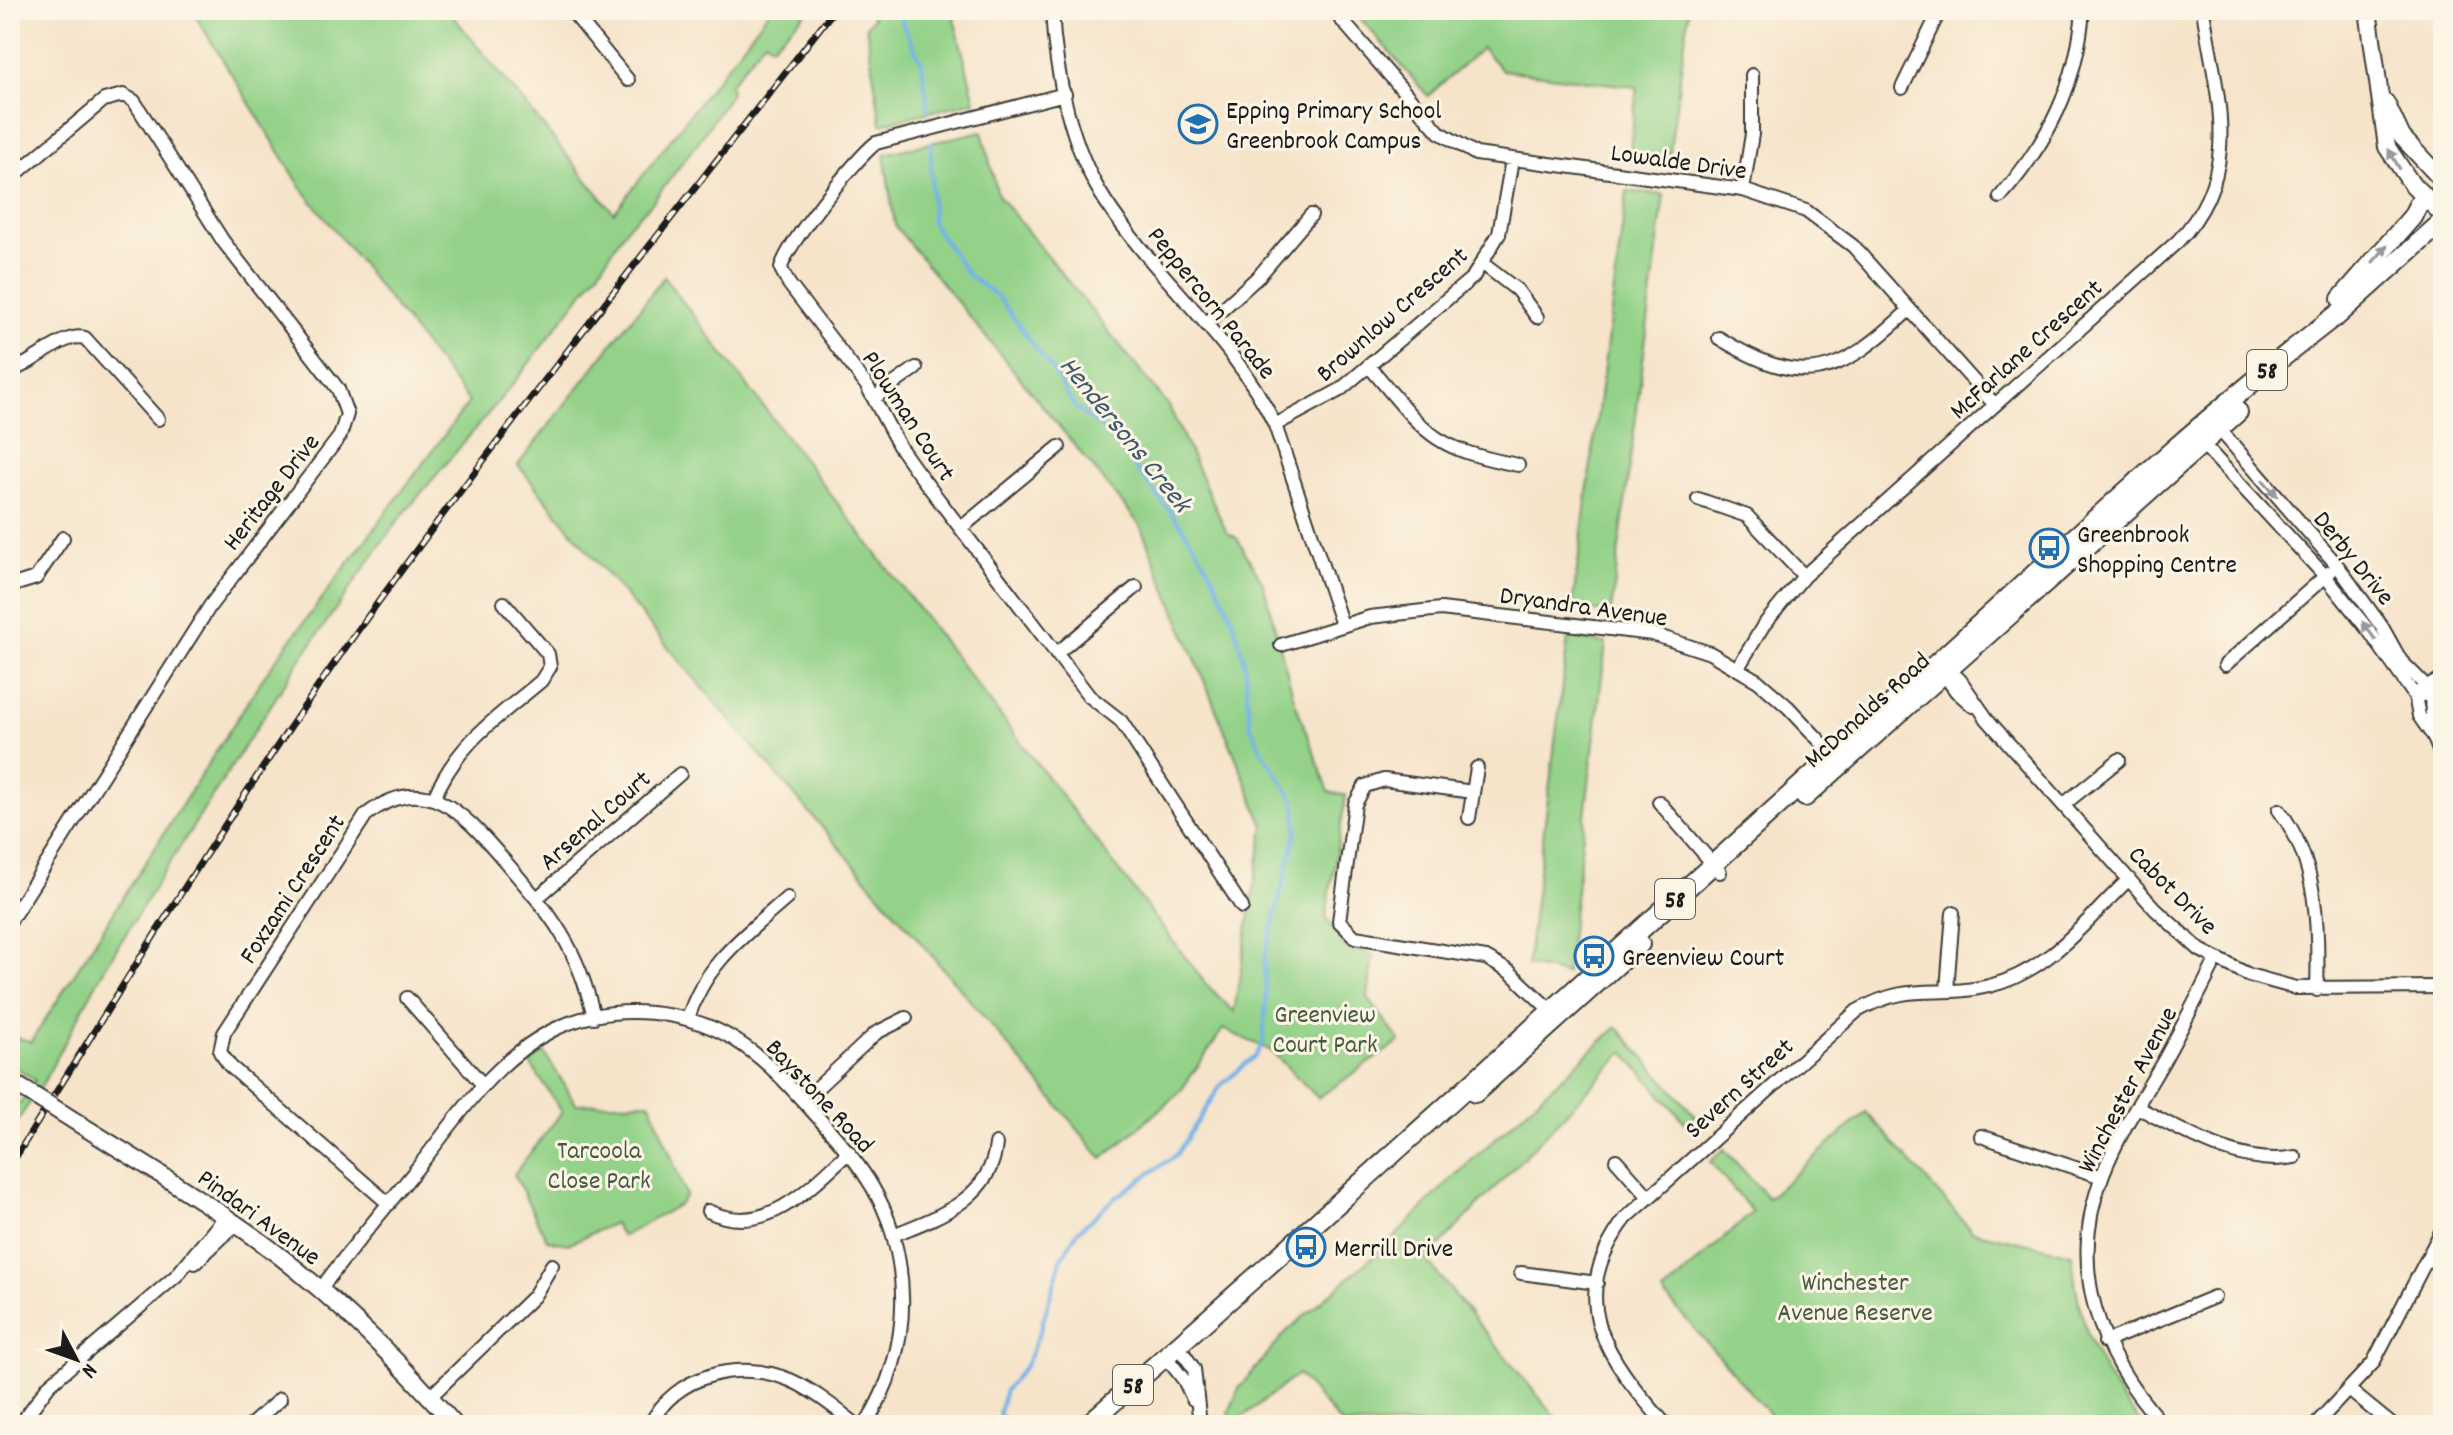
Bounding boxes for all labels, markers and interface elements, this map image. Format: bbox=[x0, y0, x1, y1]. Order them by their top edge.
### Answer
place label: Epping Primary School Greenbrook Campus bbox=[1226, 94, 1441, 161]
school or university icon: Epping Primary School Greenbrook Campus bbox=[1177, 103, 1219, 145]
street label: Lowalde Drive bbox=[1608, 136, 1749, 191]
one-way arrow bbox=[2387, 148, 2401, 170]
street label: Peppercorn Parade bbox=[1137, 220, 1284, 389]
street label: Brownlow Crescent bbox=[1309, 239, 1478, 392]
one-way arrow bbox=[2370, 244, 2388, 263]
street label: McFarlane Crescent bbox=[1942, 271, 2113, 430]
street label: Plowman Court bbox=[851, 344, 963, 490]
water label: Hendersons Creek bbox=[1047, 349, 1200, 525]
road number: 58 bbox=[2247, 350, 2287, 390]
street label: Heritage Drive bbox=[215, 427, 330, 560]
one-way arrow bbox=[2261, 478, 2278, 498]
street label: Derby Drive bbox=[2303, 504, 2402, 615]
place label: Greenbrook Shopping Centre bbox=[2077, 518, 2237, 585]
bus stop icon: Greenbrook Shopping Centre bbox=[2028, 527, 2070, 569]
street label: Dryandra Avenue bbox=[1497, 578, 1670, 639]
one-way arrow bbox=[2362, 621, 2377, 642]
street label: McDonalds Road bbox=[1797, 645, 1940, 778]
street label: Arsenal Court bbox=[532, 762, 661, 881]
street label: Foxzami Crescent bbox=[232, 807, 356, 972]
street label: Cabot Drive bbox=[2118, 838, 2225, 945]
road number: 58 bbox=[1655, 879, 1695, 919]
bus stop icon: Greenview Court bbox=[1573, 935, 1615, 977]
place label: Greenview Court bbox=[1622, 941, 1785, 978]
park label: Greenview Court Park bbox=[1272, 998, 1378, 1065]
street label: Winchester Avenue bbox=[2070, 1001, 2189, 1181]
street label: Severn Street bbox=[1677, 1030, 1804, 1149]
street label: Baystone Road bbox=[755, 1032, 881, 1163]
park label: Tarcoola Close Park bbox=[547, 1134, 651, 1201]
street label: Pindari Avenue bbox=[189, 1161, 327, 1276]
bus stop icon: Merrill Drive bbox=[1285, 1226, 1327, 1268]
place label: Merrill Drive bbox=[1334, 1232, 1453, 1269]
park label: Winchester Avenue Reserve bbox=[1777, 1266, 1933, 1333]
north arrow bbox=[36, 1319, 116, 1399]
text: N bbox=[73, 1356, 104, 1384]
road number: 58 bbox=[1113, 1365, 1153, 1405]

